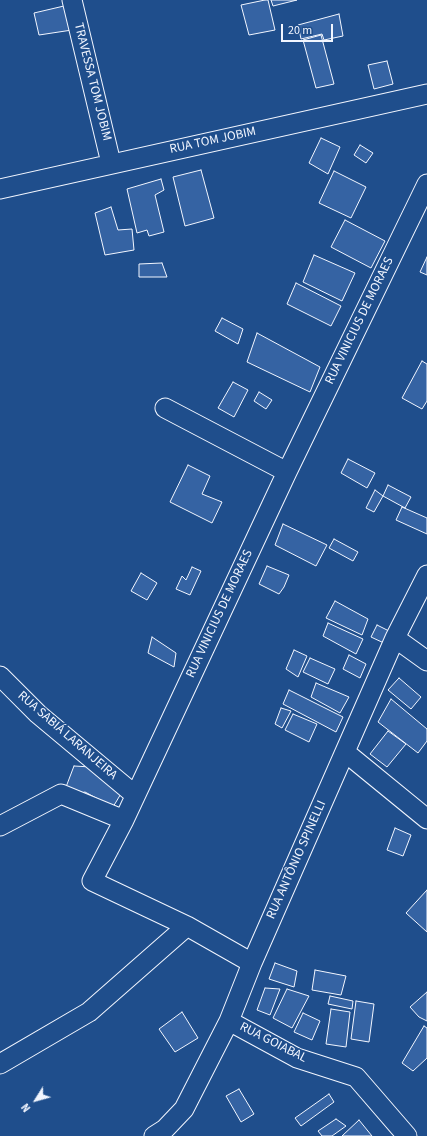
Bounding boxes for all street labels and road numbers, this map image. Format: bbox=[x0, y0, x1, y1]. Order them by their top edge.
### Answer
street label: TRAVESSA TOM JOBIM bbox=[70, 21, 114, 143]
street label: RUA TOM JOBIM bbox=[168, 124, 258, 158]
street label: RUA VINICIUS DE MORAES bbox=[322, 255, 398, 387]
street label: RUA VINICIUS DE MORAES bbox=[183, 547, 257, 681]
street label: RUA SABIÁ LARANJEIRA bbox=[14, 688, 120, 784]
street label: RUA ANTÔNIO SPINELLI bbox=[264, 798, 330, 922]
street label: RUA GOIABAL bbox=[237, 1019, 309, 1067]

